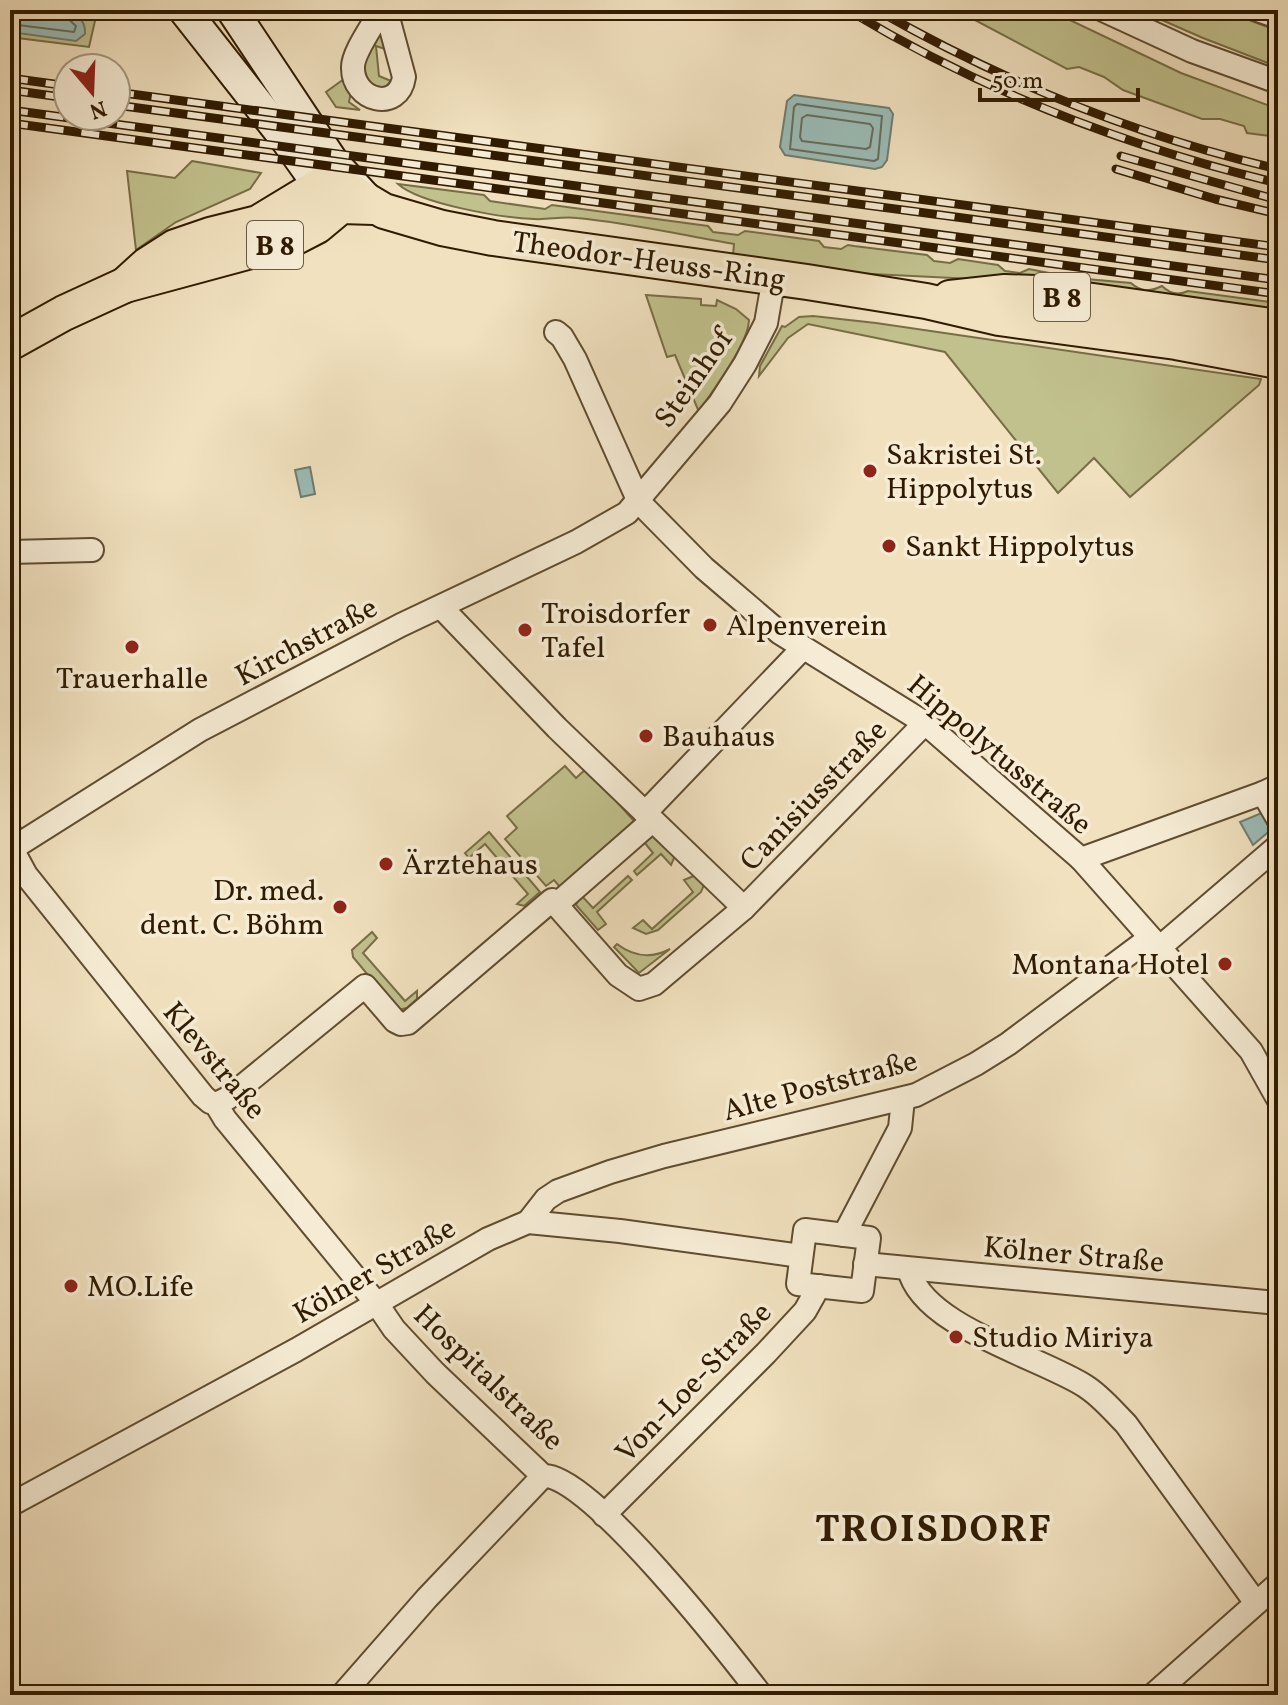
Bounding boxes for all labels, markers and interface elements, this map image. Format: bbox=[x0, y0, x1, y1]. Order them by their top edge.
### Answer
north arrow bbox=[52, 52, 132, 132]
scale bar bbox=[980, 52, 1138, 102]
text: 50 m bbox=[992, 65, 1044, 99]
text: N bbox=[85, 91, 110, 126]
road number: B 8 bbox=[247, 221, 303, 269]
street label: Theodor-Heuss-Ring bbox=[509, 222, 788, 302]
road number: B 8 bbox=[1034, 273, 1090, 321]
street label: Steinhof bbox=[645, 319, 746, 437]
place label: Sakristei St. Hippolytus bbox=[886, 435, 1042, 511]
marker: Sakristei St. Hippolytus bbox=[861, 462, 879, 480]
place label: Sankt Hippolytus bbox=[905, 527, 1134, 569]
marker: Sankt Hippolytus bbox=[880, 537, 898, 555]
street label: Kirchstraße bbox=[228, 588, 385, 698]
place label: Troisdorfer Tafel bbox=[541, 594, 690, 670]
place label: Alpenverein bbox=[726, 606, 888, 648]
marker: Alpenverein bbox=[701, 616, 719, 634]
marker: Troisdorfer Tafel bbox=[516, 621, 534, 639]
marker: Trauerhalle bbox=[123, 638, 141, 656]
place label: Trauerhalle bbox=[56, 659, 208, 701]
street label: Hippolytusstraße bbox=[897, 665, 1100, 846]
street label: Canisiusstraße bbox=[731, 711, 898, 882]
place label: Bauhaus bbox=[662, 717, 775, 759]
marker: Bauhaus bbox=[637, 727, 655, 745]
place label: Ärztehaus bbox=[402, 845, 538, 887]
marker: Ärztehaus bbox=[377, 855, 395, 873]
place label: Dr. med. dent. C. Böhm bbox=[140, 871, 324, 947]
marker: Dr. med. dent. C. Böhm bbox=[331, 898, 349, 916]
place label: Montana Hotel bbox=[1012, 945, 1209, 987]
marker: Montana Hotel bbox=[1216, 955, 1234, 973]
street label: Klevstraße bbox=[152, 993, 275, 1129]
street label: Alte Poststraße bbox=[719, 1041, 922, 1133]
street label: Kölner Straße bbox=[286, 1208, 464, 1335]
street label: Kölner Straße bbox=[982, 1227, 1166, 1285]
place label: MO.Life bbox=[87, 1267, 194, 1309]
marker: MO.Life bbox=[62, 1277, 80, 1295]
street label: Von-Loe-Straße bbox=[607, 1293, 782, 1473]
street label: Hospitalstraße bbox=[403, 1296, 572, 1461]
place label: Studio Miriya bbox=[972, 1318, 1154, 1360]
marker: Studio Miriya bbox=[947, 1328, 965, 1346]
district label: TROISDORF bbox=[815, 1505, 1053, 1558]

